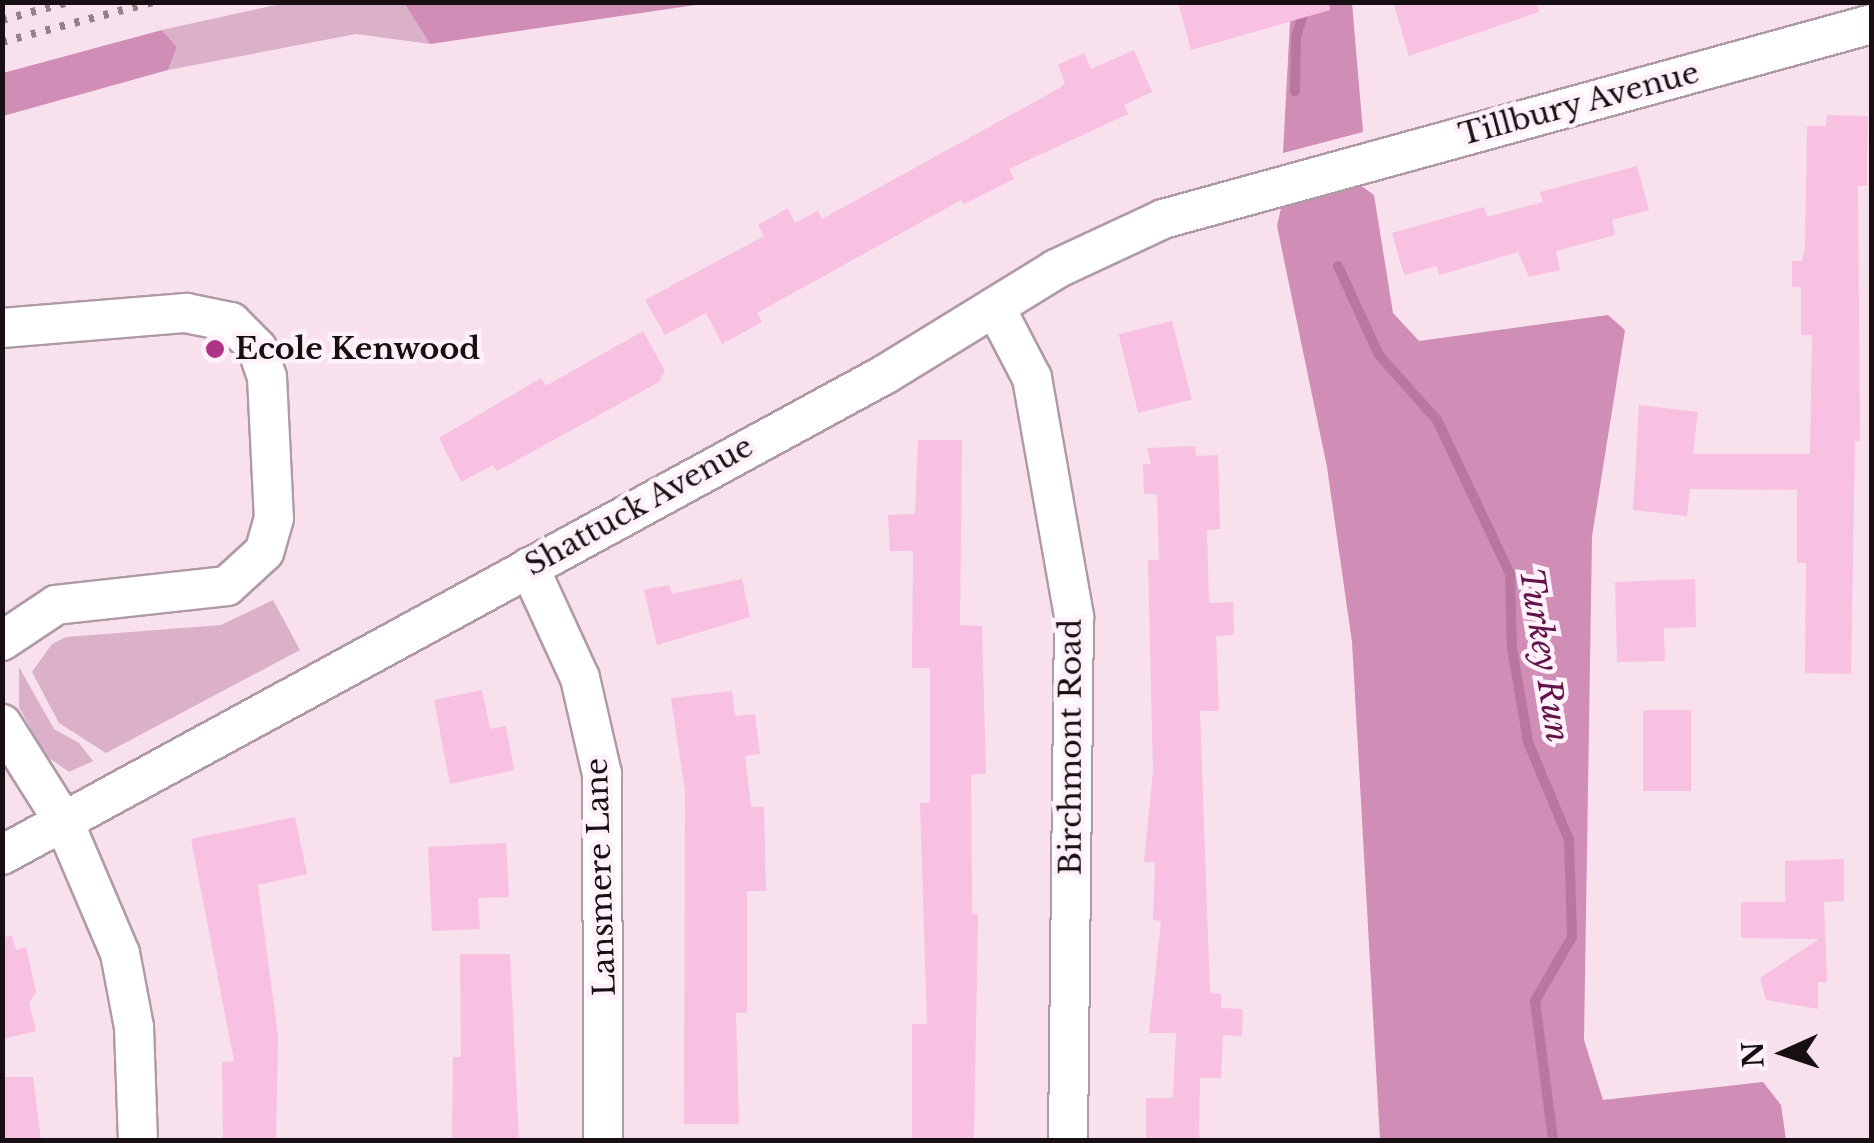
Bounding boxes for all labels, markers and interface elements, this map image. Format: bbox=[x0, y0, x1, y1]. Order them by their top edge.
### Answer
street label: Tillbury Avenue bbox=[1454, 54, 1704, 154]
place label: Ecole Kenwood bbox=[235, 331, 480, 367]
marker: Ecole Kenwood bbox=[204, 338, 226, 360]
street label: Shattuck Avenue bbox=[518, 428, 760, 584]
water label: Turkey Run bbox=[1511, 565, 1577, 745]
street label: Birchmont Road bbox=[1053, 619, 1089, 875]
street label: Lansmere Lane bbox=[579, 757, 623, 997]
north arrow bbox=[1734, 1003, 1834, 1103]
text: N bbox=[1735, 1041, 1772, 1069]

